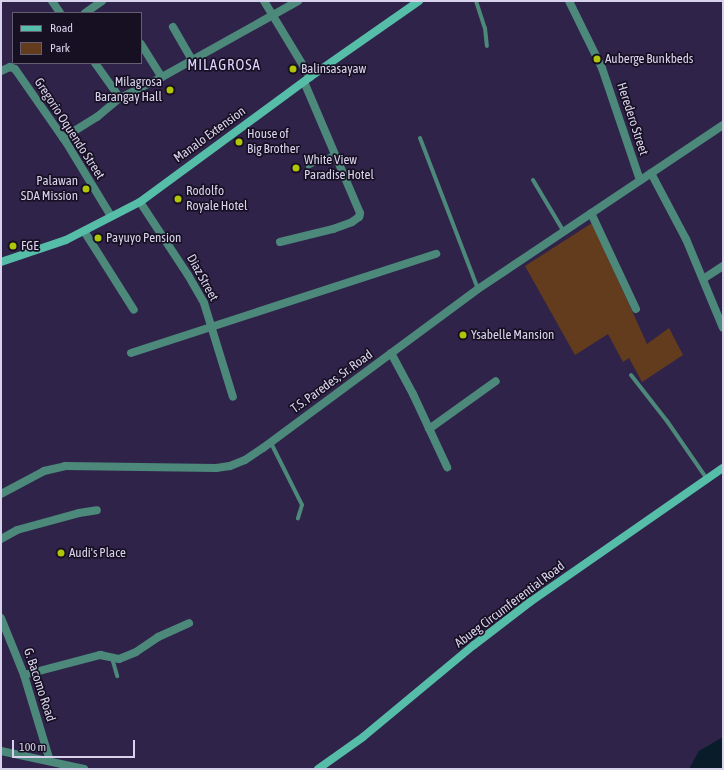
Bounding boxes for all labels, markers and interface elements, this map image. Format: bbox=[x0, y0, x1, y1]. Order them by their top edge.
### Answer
legend bbox=[12, 12, 142, 64]
text: Road bbox=[50, 21, 73, 35]
text: Park bbox=[50, 41, 70, 55]
place label: Auberge Bunkbeds bbox=[605, 51, 693, 67]
marker: Auberge Bunkbeds bbox=[592, 54, 602, 64]
district label: MILAGROSA bbox=[187, 56, 261, 74]
place label: Balinsasayaw bbox=[301, 61, 366, 77]
marker: Balinsasayaw bbox=[288, 64, 298, 74]
street label: Gregorio Oquendo Street bbox=[30, 75, 108, 183]
place label: Milagrosa Barangay Hall bbox=[95, 75, 162, 106]
street label: Heredero Street bbox=[613, 81, 651, 157]
marker: Milagrosa Barangay Hall bbox=[165, 85, 175, 95]
street label: Manalo Extension bbox=[171, 104, 249, 166]
place label: House of Big Brother bbox=[247, 127, 299, 158]
marker: House of Big Brother bbox=[234, 137, 244, 147]
place label: White View Paradise Hotel bbox=[304, 153, 374, 184]
marker: White View Paradise Hotel bbox=[291, 163, 301, 173]
place label: Palawan SDA Mission bbox=[21, 174, 78, 205]
marker: Palawan SDA Mission bbox=[81, 184, 91, 194]
place label: Rodolfo Royale Hotel bbox=[186, 184, 247, 215]
marker: Rodolfo Royale Hotel bbox=[173, 194, 183, 204]
place label: Payuyo Pension bbox=[106, 230, 181, 246]
marker: Payuyo Pension bbox=[93, 233, 103, 243]
place label: FGE bbox=[21, 238, 39, 254]
marker: FGE bbox=[8, 241, 18, 251]
street label: Diaz Street bbox=[183, 252, 221, 304]
place label: Ysabelle Mansion bbox=[471, 327, 554, 343]
marker: Ysabelle Mansion bbox=[458, 330, 468, 340]
street label: T.S. Paredes, Sr. Road bbox=[288, 347, 376, 417]
place label: Audi's Place bbox=[69, 545, 126, 561]
marker: Audi's Place bbox=[56, 548, 66, 558]
street label: Abueg Circumferential Road bbox=[452, 559, 568, 651]
street label: G. Bacomo Road bbox=[20, 646, 58, 724]
scale bar bbox=[14, 732, 137, 758]
text: 100 m bbox=[19, 740, 46, 754]

